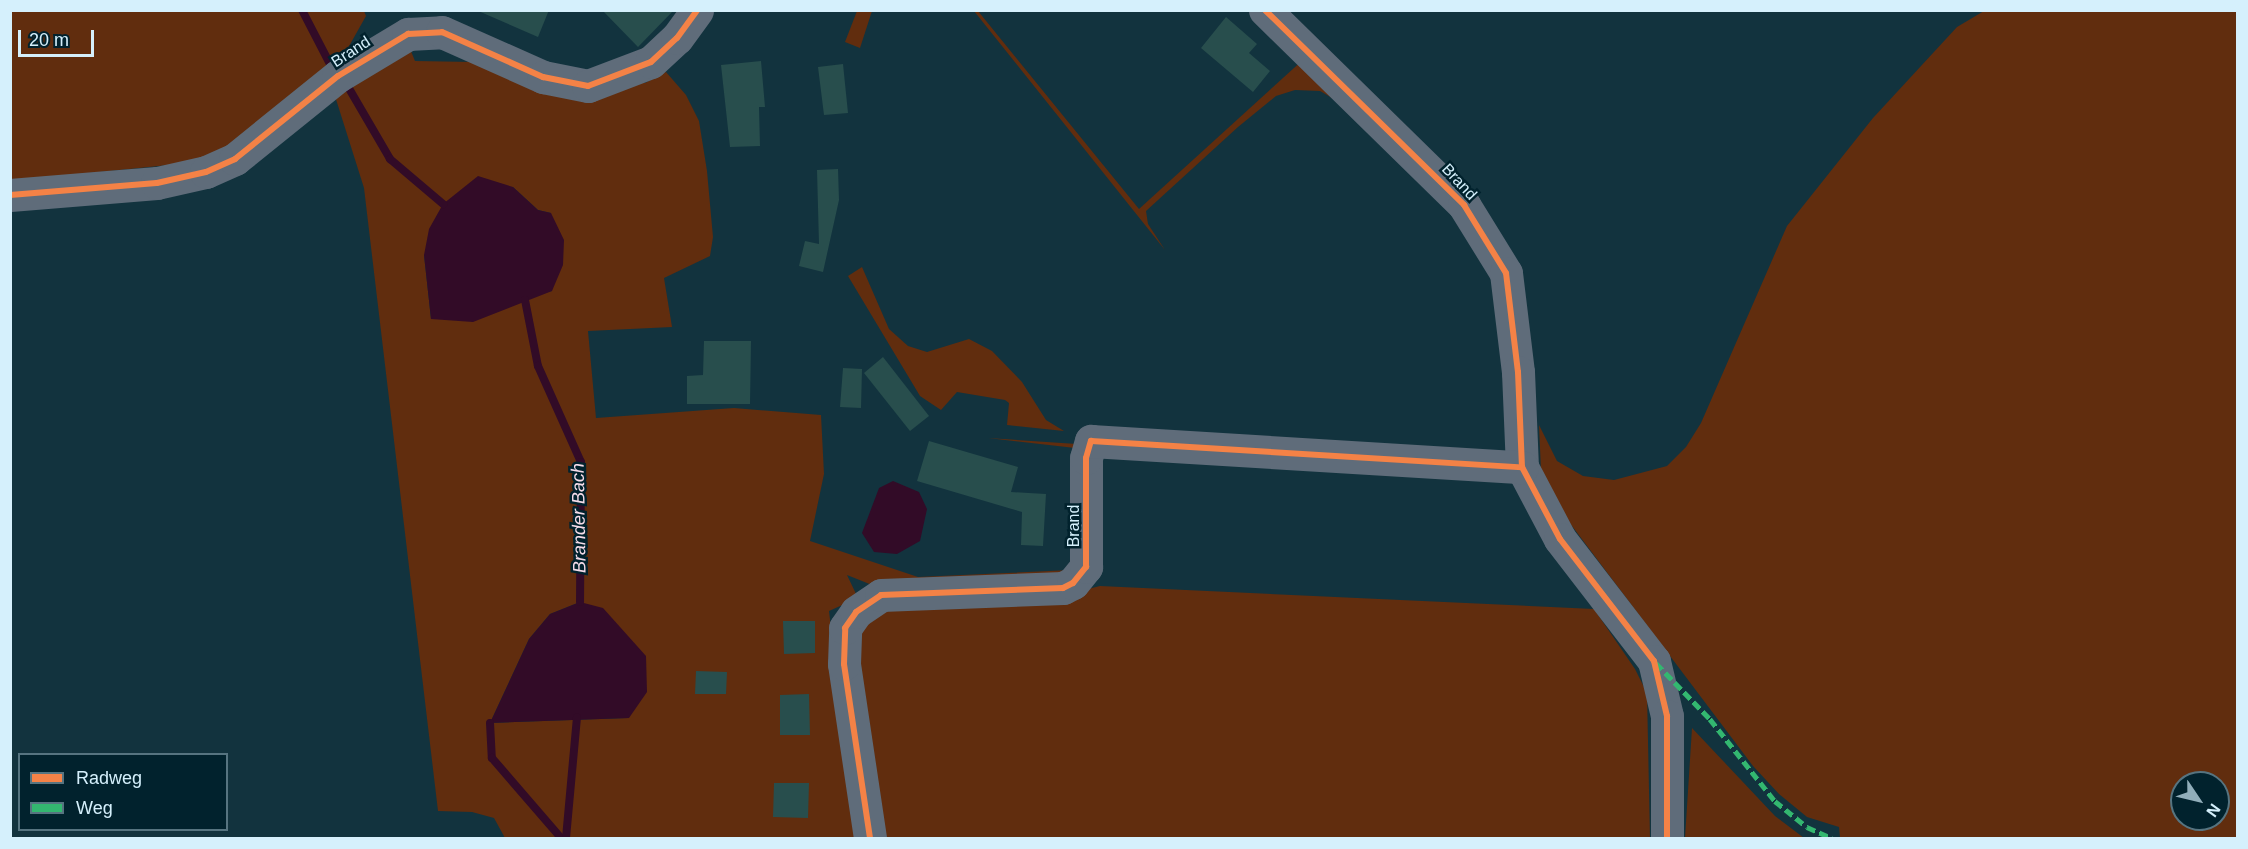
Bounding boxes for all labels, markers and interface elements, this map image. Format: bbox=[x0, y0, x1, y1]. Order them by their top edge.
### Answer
scale bar bbox=[21, 18, 98, 56]
text: 20 m bbox=[29, 30, 69, 50]
street label: Brand bbox=[328, 32, 374, 72]
street label: Brand bbox=[1437, 160, 1481, 204]
water label: Brander Bach bbox=[567, 463, 591, 573]
street label: Brand bbox=[1064, 505, 1084, 547]
legend bbox=[18, 753, 228, 831]
text: Radweg bbox=[76, 768, 142, 788]
north arrow bbox=[2170, 771, 2230, 831]
text: Weg bbox=[76, 798, 113, 818]
text: N bbox=[2203, 801, 2224, 820]

